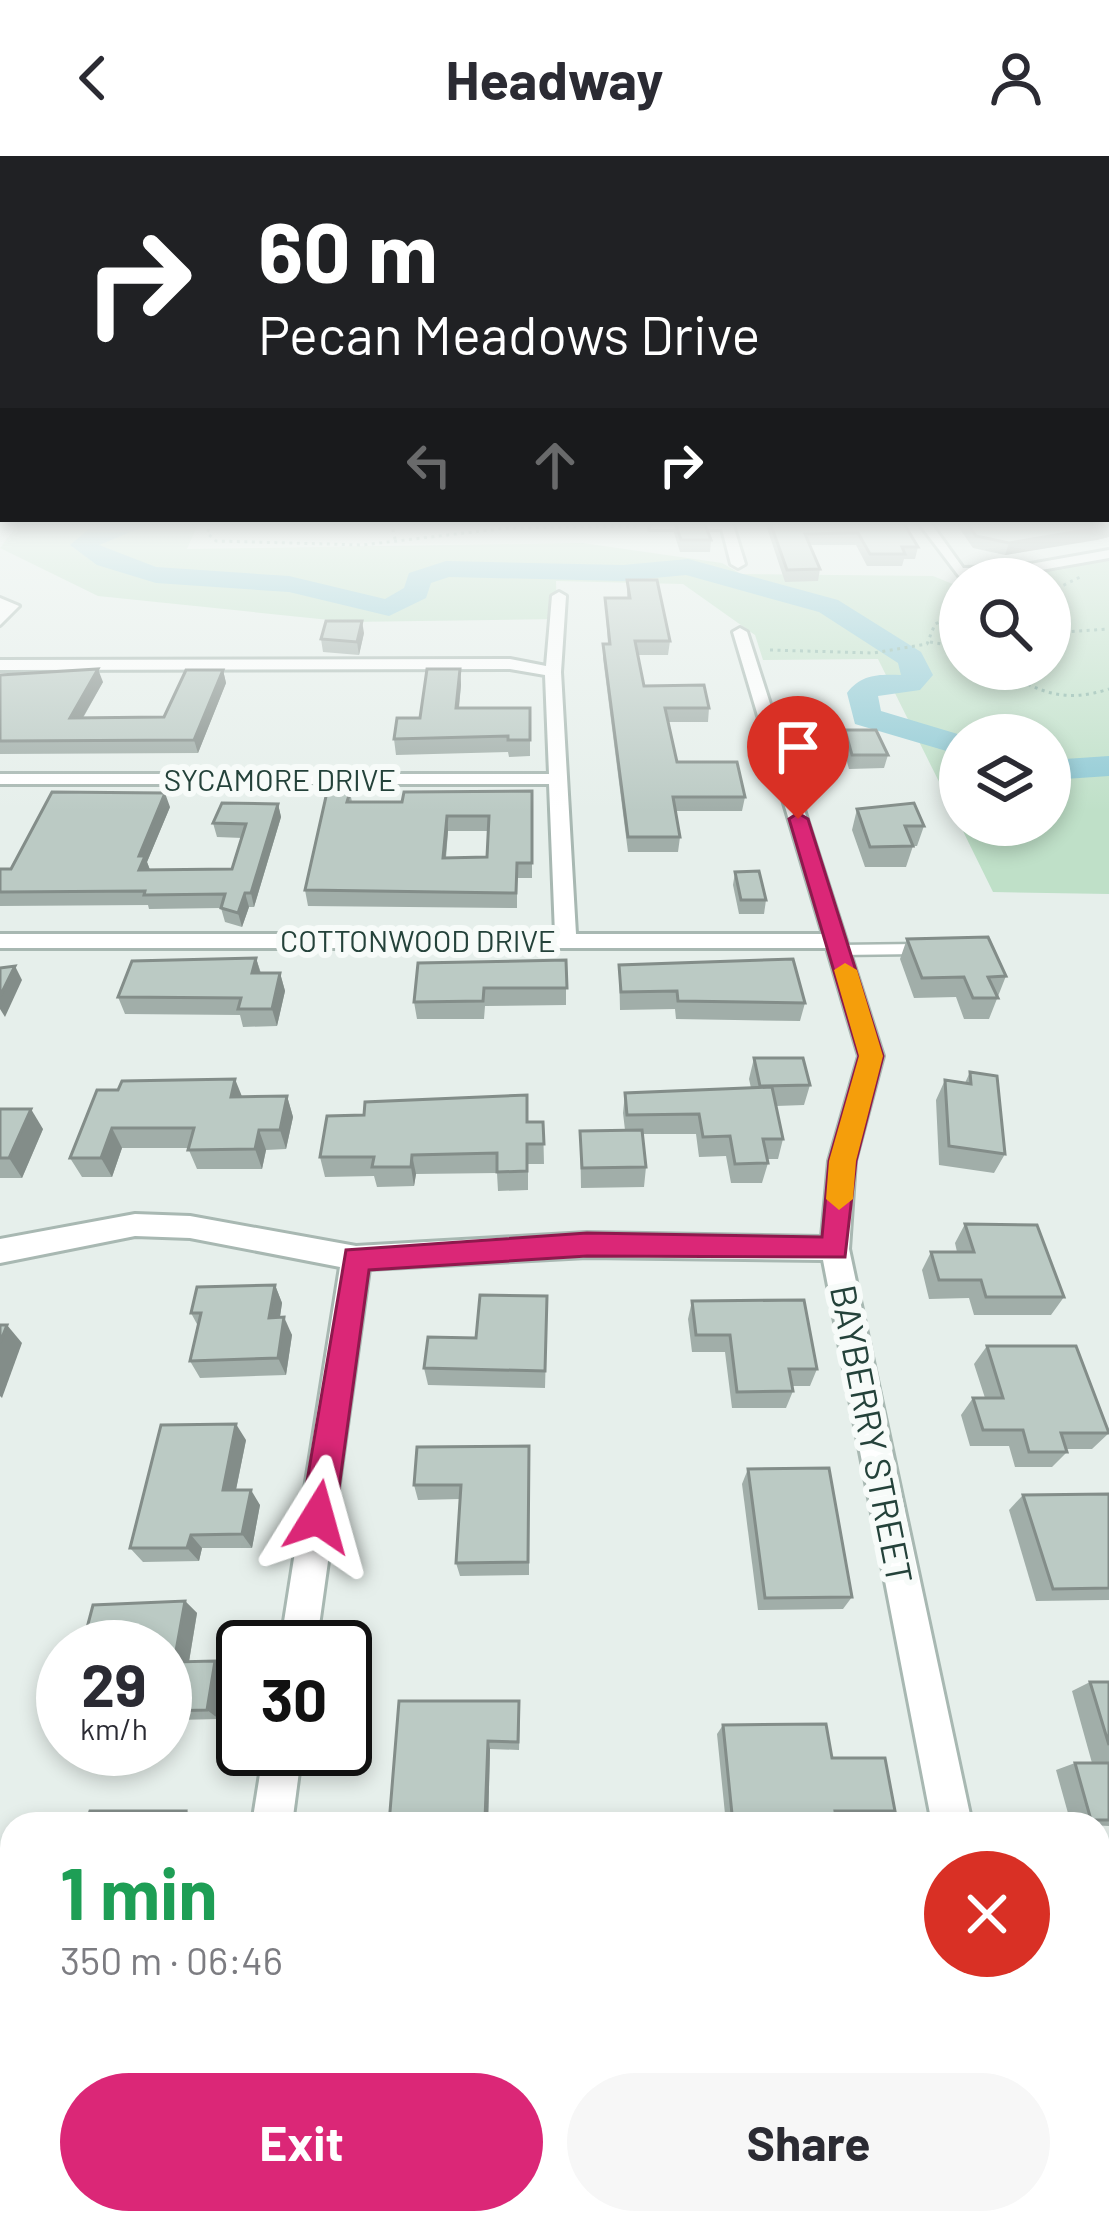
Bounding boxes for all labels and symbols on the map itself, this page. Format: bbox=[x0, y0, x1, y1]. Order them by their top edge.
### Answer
pin bbox=[747, 696, 849, 819]
street label: SYCAMORE DRIVE bbox=[164, 761, 396, 797]
street label: COTTONWOOD DRIVE bbox=[280, 922, 556, 958]
street label: BAYBERRY STREET bbox=[823, 1281, 923, 1587]
position arrow bbox=[255, 1454, 381, 1580]
speed limit sign: 30 bbox=[216, 1620, 372, 1776]

